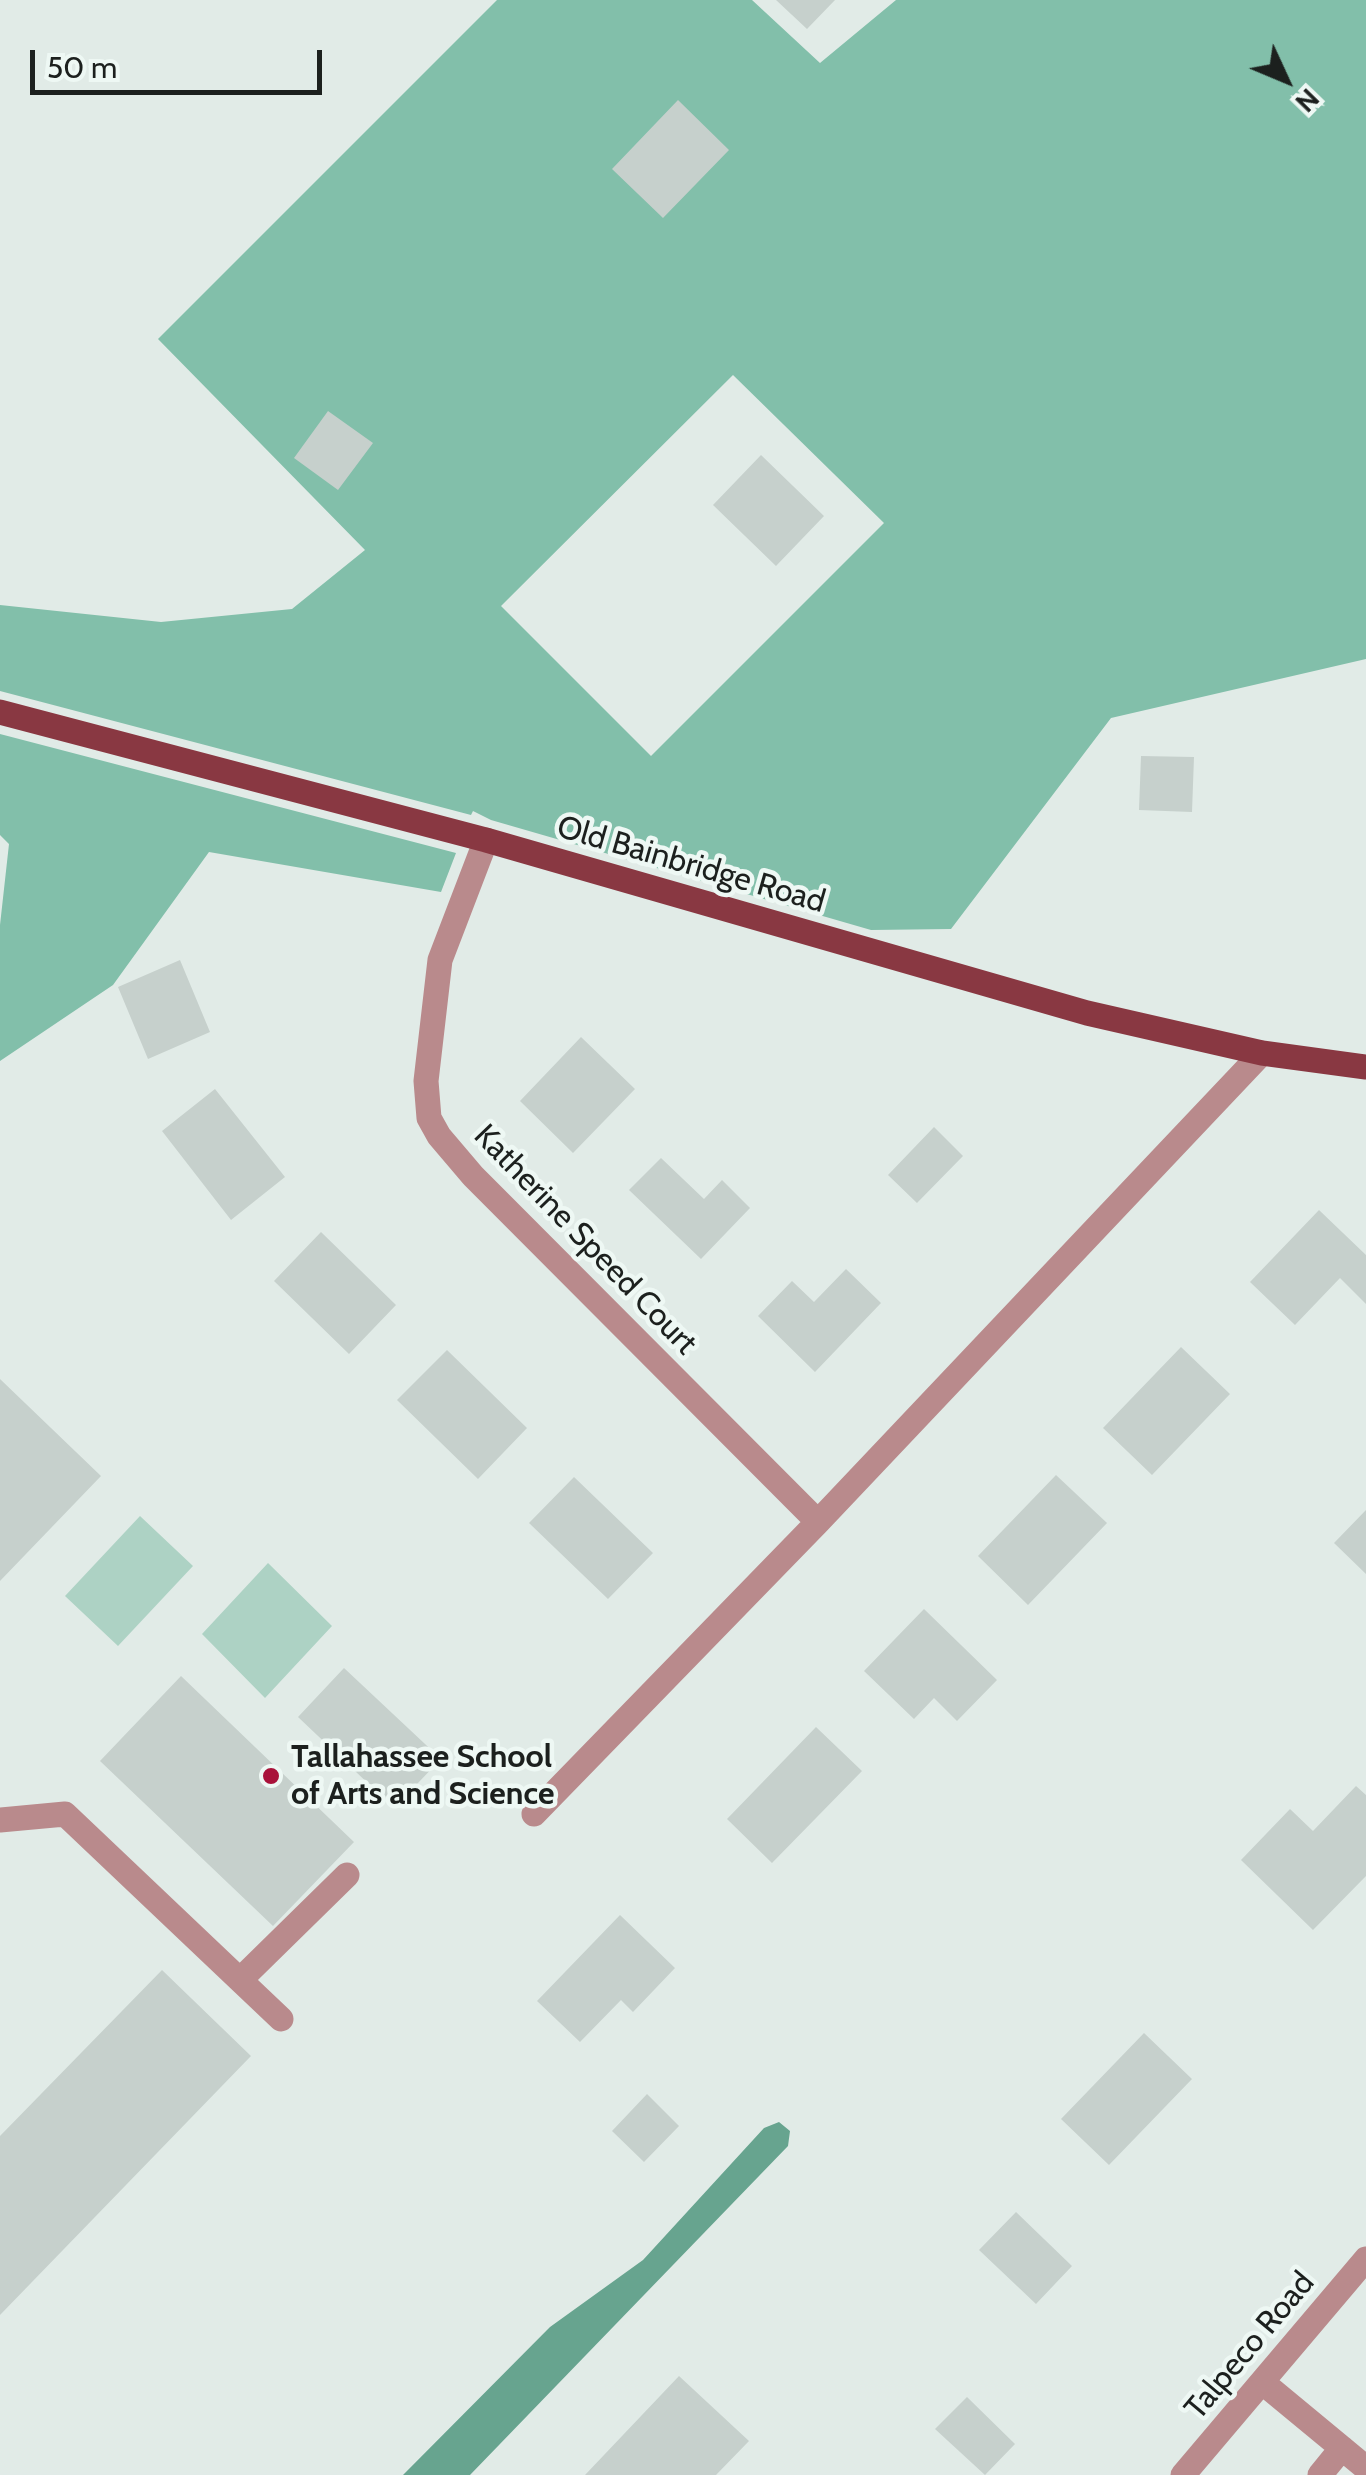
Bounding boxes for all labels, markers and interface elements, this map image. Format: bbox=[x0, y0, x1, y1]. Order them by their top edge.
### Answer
scale bar bbox=[35, 30, 328, 92]
north arrow bbox=[1236, 30, 1336, 130]
text: 50 m bbox=[47, 49, 117, 86]
text: N bbox=[1288, 82, 1327, 120]
street label: Old Bainbridge Road bbox=[552, 808, 830, 922]
street label: Katherine Speed Court bbox=[465, 1117, 705, 1363]
place label: Tallahassee School of Arts and Science bbox=[291, 1739, 554, 1814]
marker: Tallahassee School of Arts and Science bbox=[260, 1765, 282, 1787]
street label: Talpeco Road bbox=[1177, 2264, 1323, 2428]

